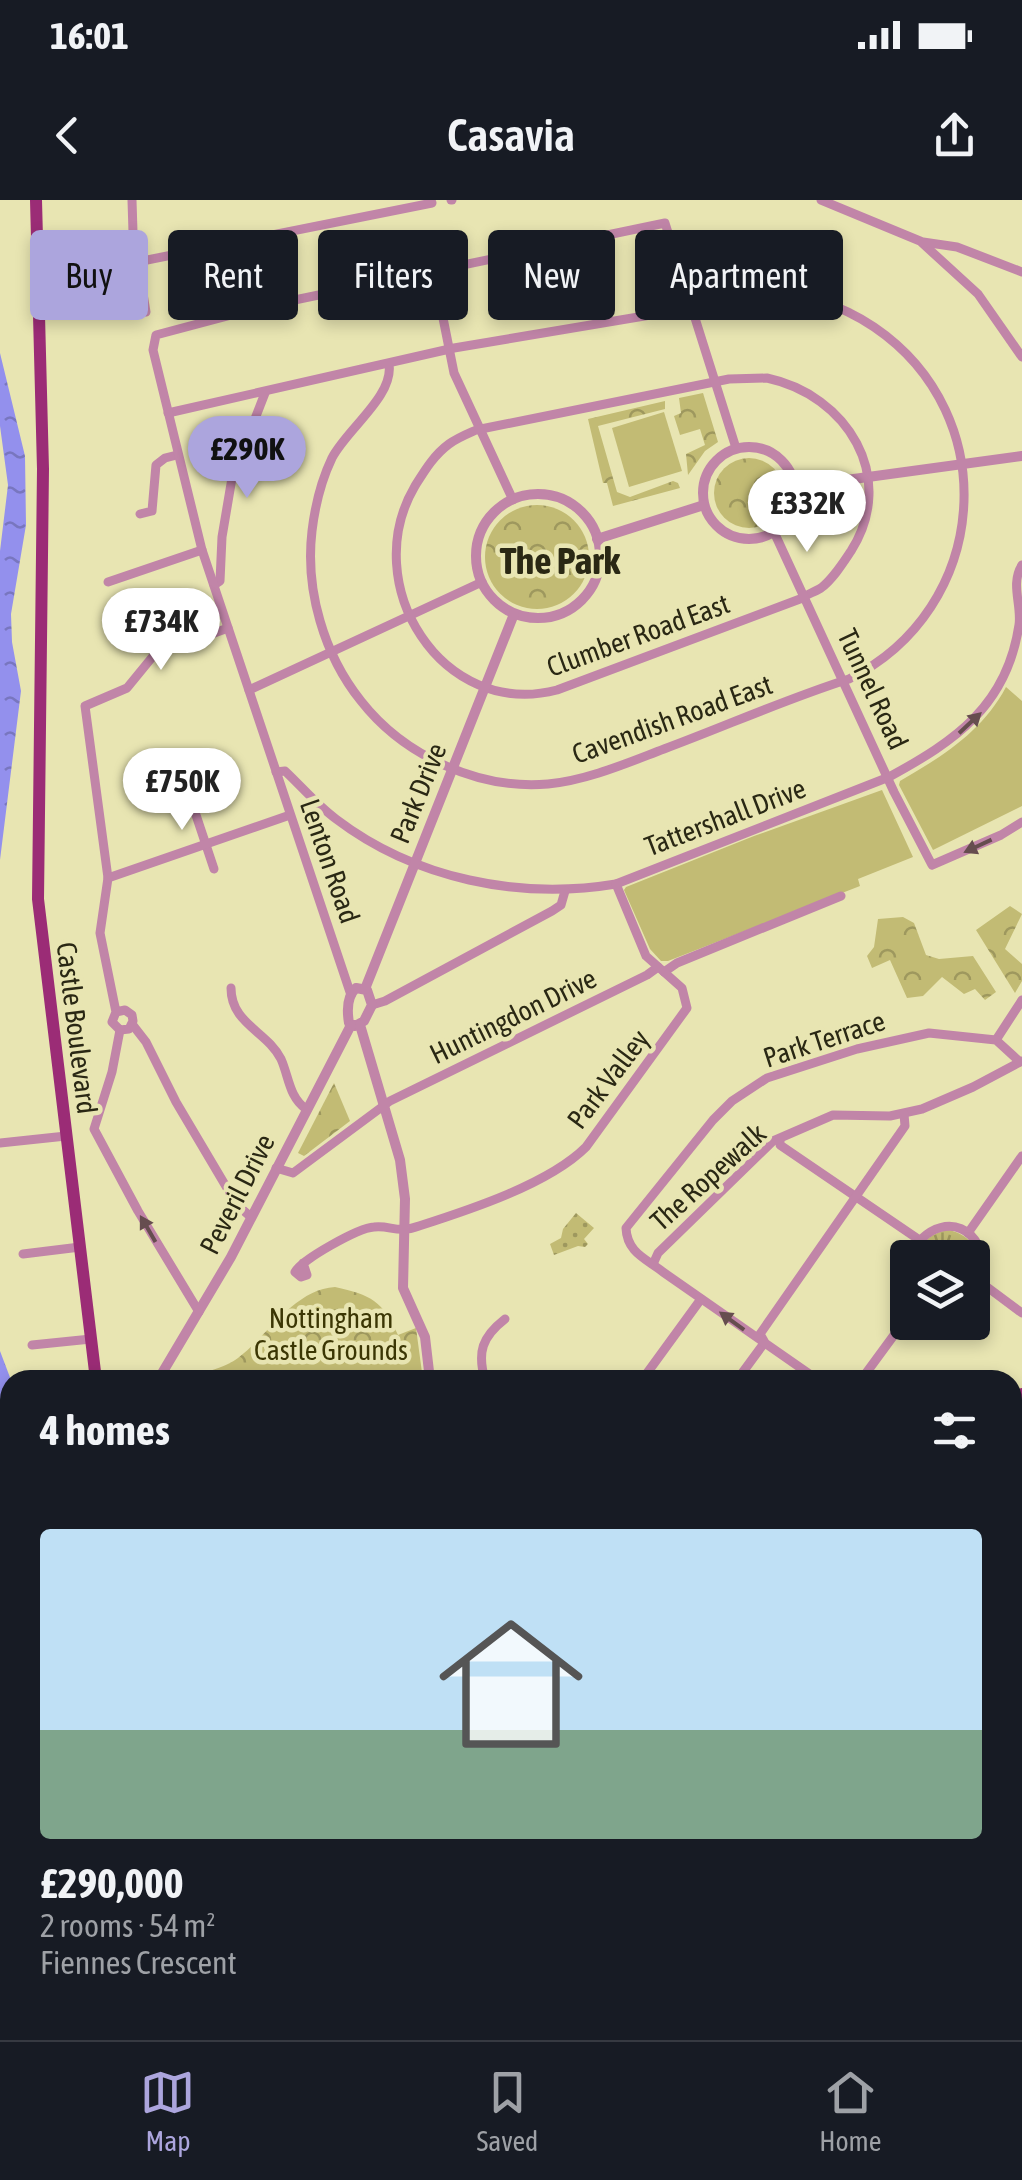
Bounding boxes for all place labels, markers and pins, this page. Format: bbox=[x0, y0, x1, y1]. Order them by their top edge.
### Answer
pin: £290K bbox=[177, 416, 317, 501]
pin: £332K bbox=[737, 470, 877, 555]
pin: £734K bbox=[91, 588, 231, 673]
pin: £750K bbox=[112, 748, 252, 833]

